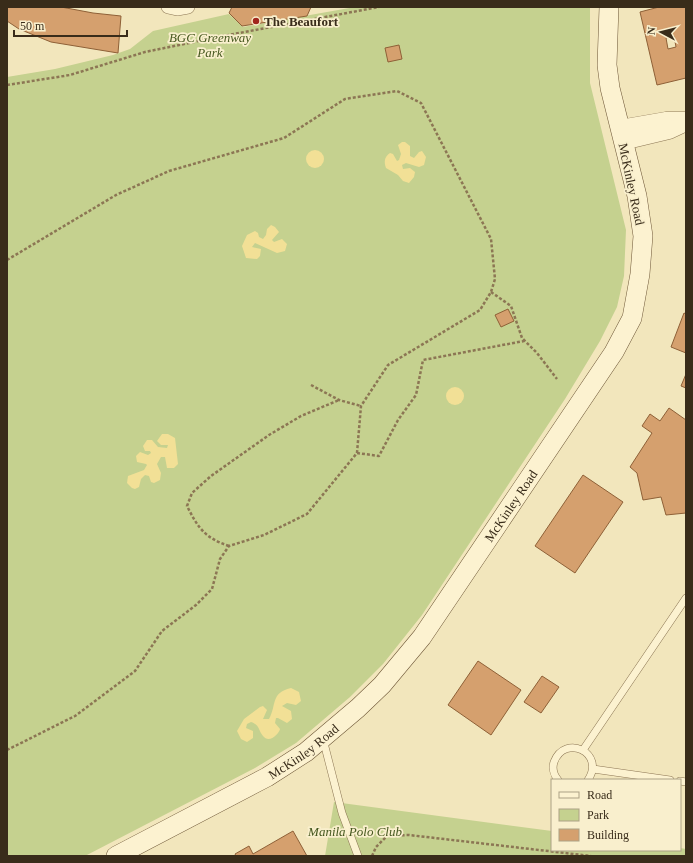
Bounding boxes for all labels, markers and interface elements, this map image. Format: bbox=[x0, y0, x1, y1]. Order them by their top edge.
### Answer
scale bar bbox=[14, 12, 127, 38]
north arrow bbox=[641, 12, 681, 52]
place label: The Beaufort bbox=[264, 14, 339, 29]
marker: The Beaufort bbox=[251, 16, 261, 26]
text: 50 m bbox=[20, 19, 45, 33]
text: N bbox=[645, 26, 658, 35]
park label: BGC Greenway Park bbox=[169, 30, 251, 60]
street label: McKinley Road bbox=[616, 142, 648, 227]
street label: McKinley Road bbox=[481, 467, 541, 545]
street label: McKinley Road bbox=[266, 721, 342, 782]
legend bbox=[551, 779, 681, 851]
text: Road bbox=[587, 788, 612, 802]
text: Park bbox=[587, 808, 609, 822]
park label: Manila Polo Club bbox=[307, 824, 402, 839]
text: Building bbox=[587, 828, 629, 842]

